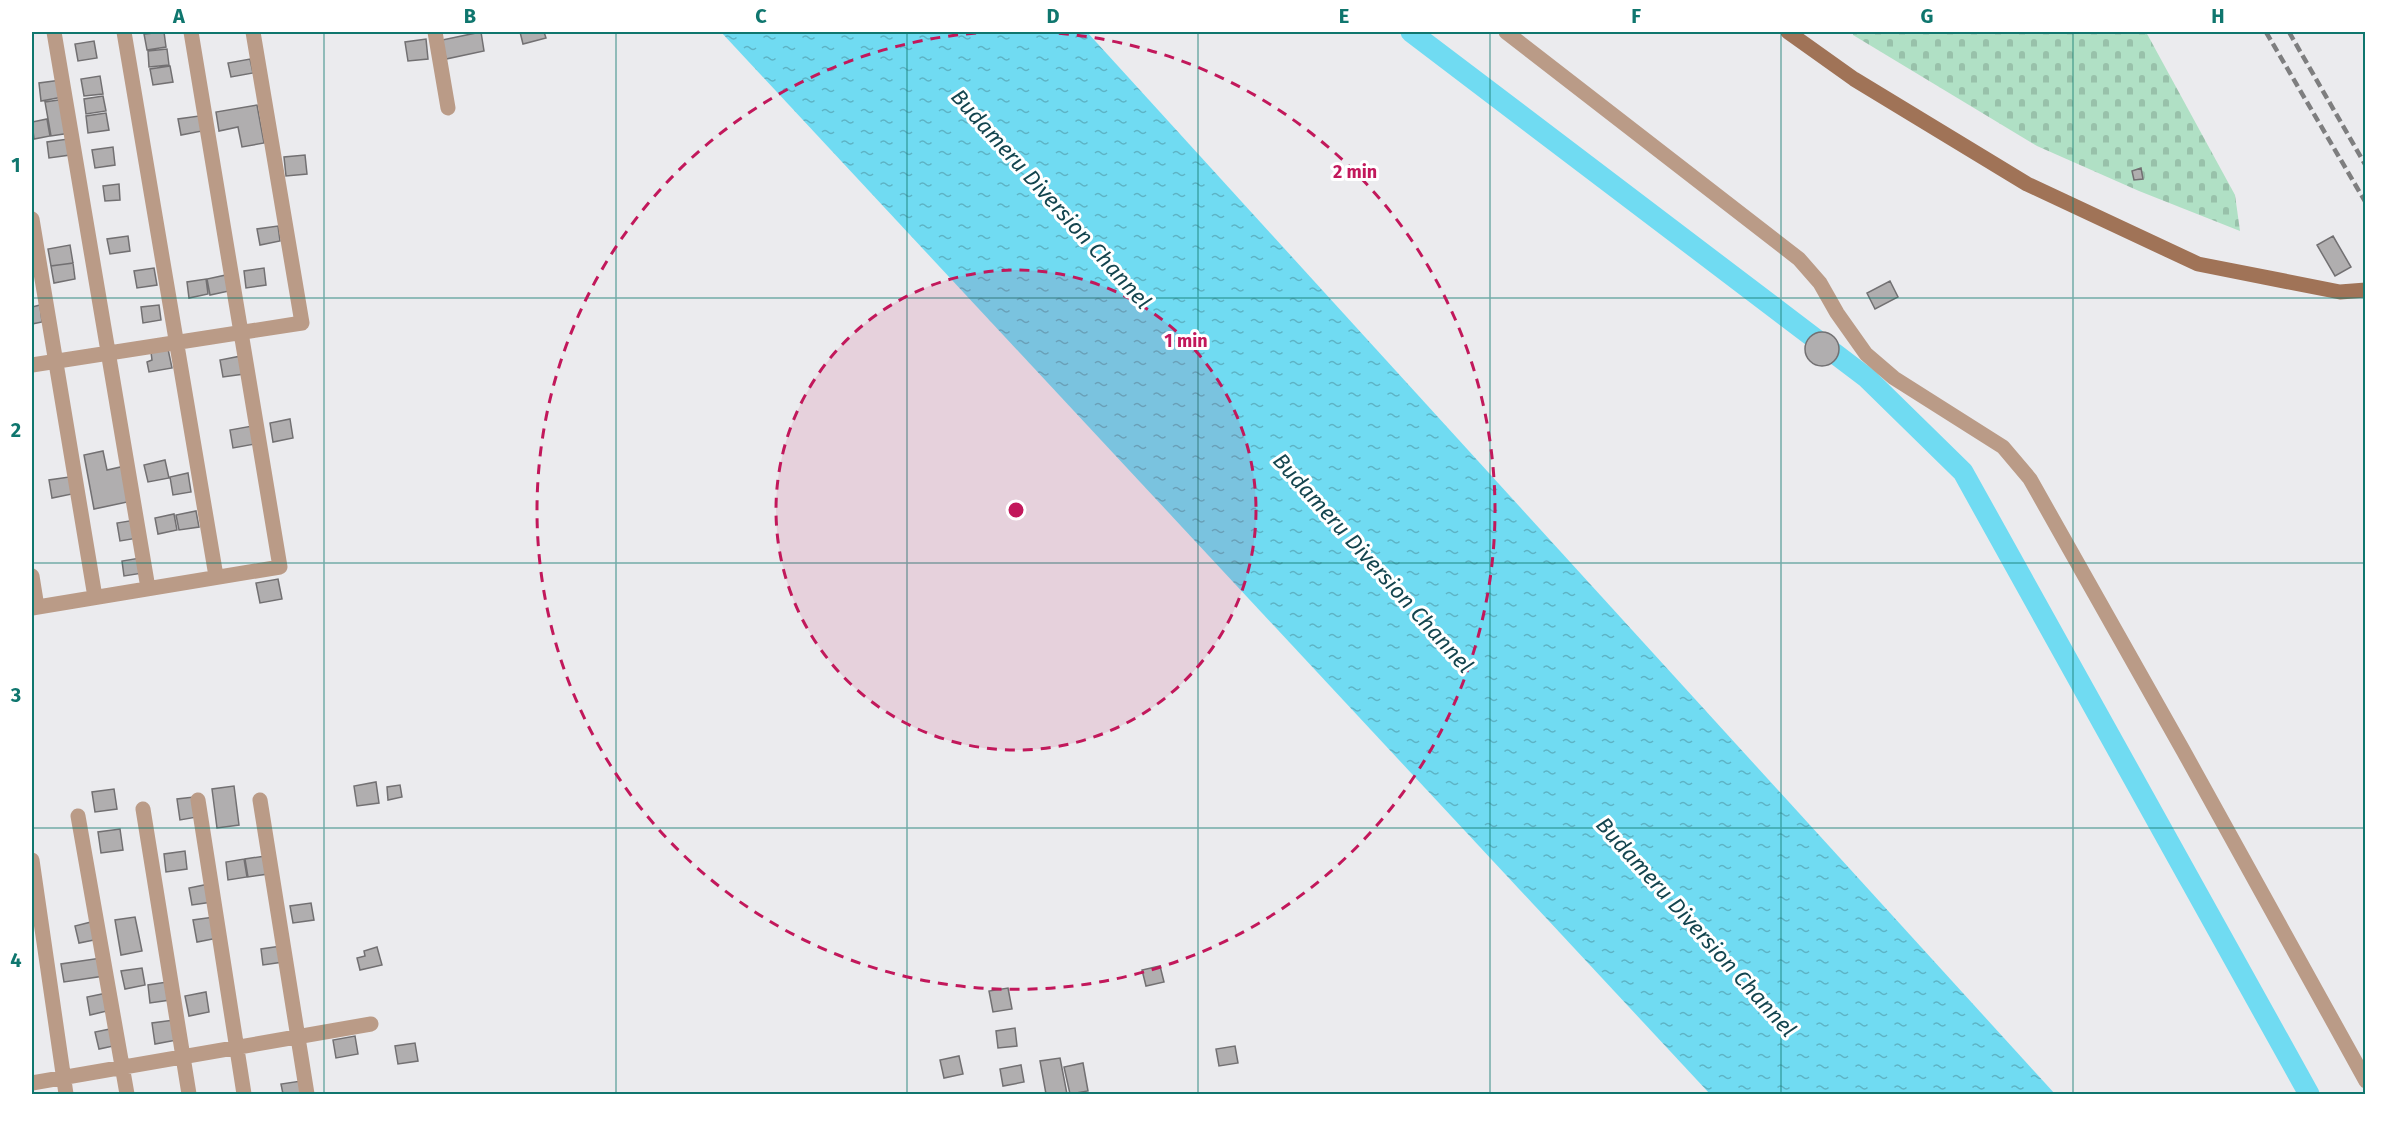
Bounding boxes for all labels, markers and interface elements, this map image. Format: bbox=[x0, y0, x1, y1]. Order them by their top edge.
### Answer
text: A bbox=[172, 4, 186, 28]
text: B bbox=[464, 4, 476, 28]
text: C bbox=[755, 4, 767, 28]
text: D bbox=[1046, 4, 1060, 28]
text: E bbox=[1339, 4, 1349, 28]
text: F bbox=[1631, 4, 1641, 28]
text: G bbox=[1921, 4, 1933, 28]
text: H bbox=[2211, 4, 2225, 28]
water label: Budameru Diversion Channel bbox=[945, 84, 1157, 314]
text: 1 bbox=[11, 153, 21, 177]
text: 2 min bbox=[1333, 161, 1377, 183]
text: 1 min bbox=[1164, 330, 1208, 352]
text: 2 bbox=[11, 418, 21, 442]
water label: Budameru Diversion Channel bbox=[1267, 448, 1479, 678]
centre of rings bbox=[1006, 500, 1026, 520]
text: 3 bbox=[10, 683, 21, 707]
water label: Budameru Diversion Channel bbox=[1590, 812, 1802, 1042]
text: 4 bbox=[10, 948, 22, 972]

